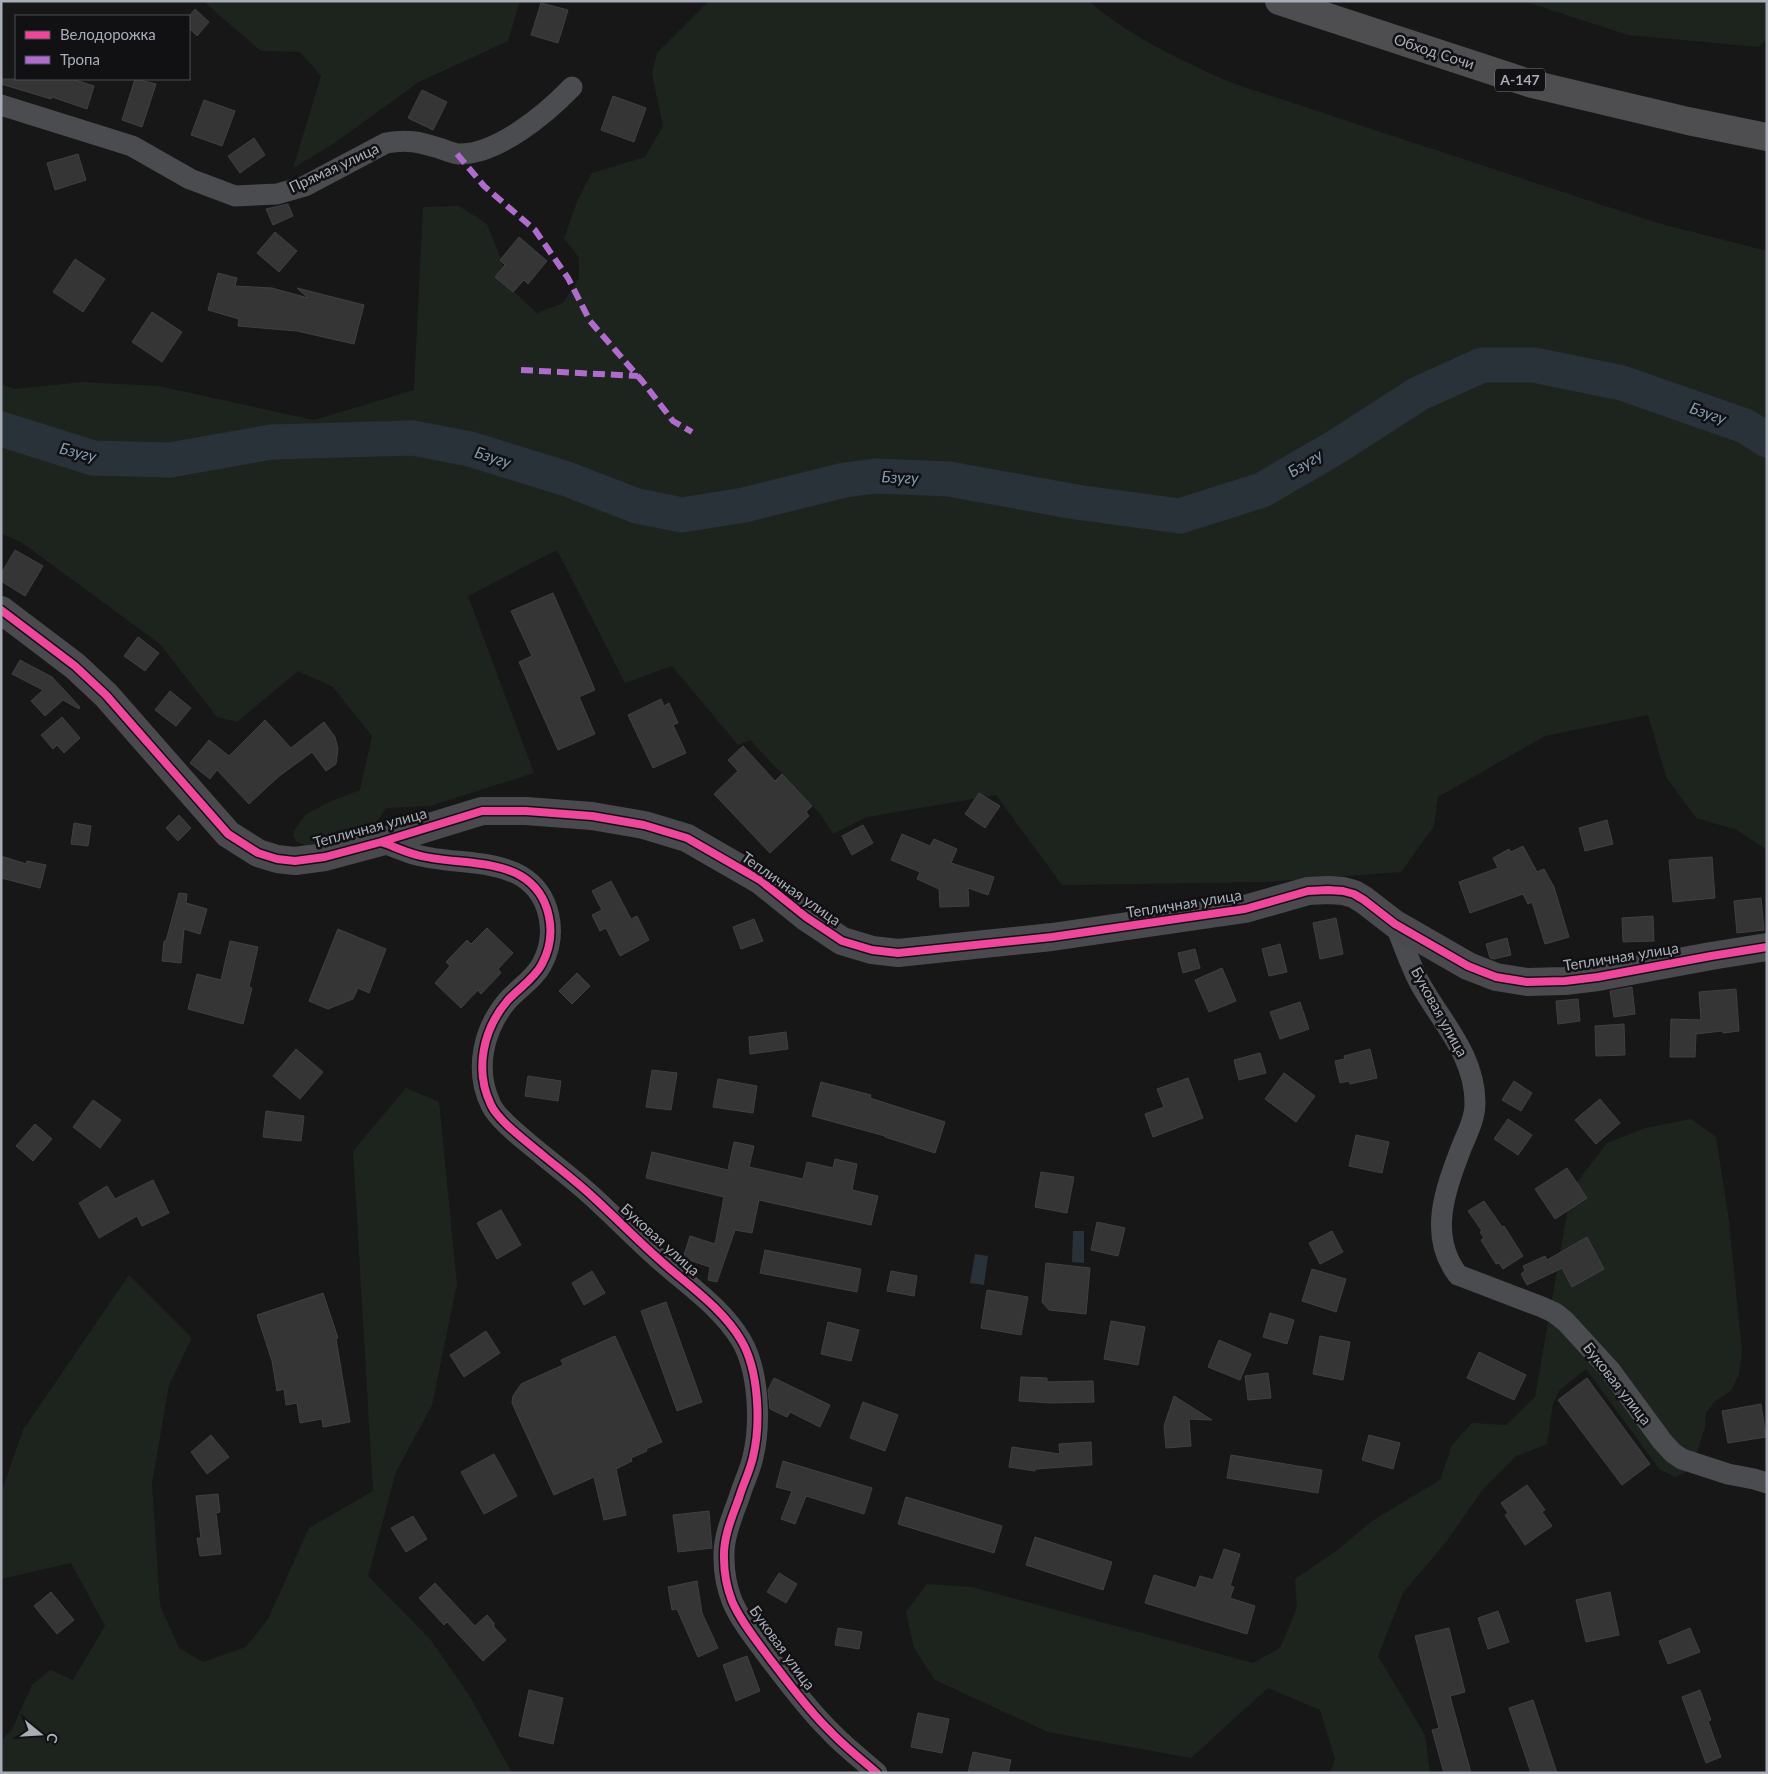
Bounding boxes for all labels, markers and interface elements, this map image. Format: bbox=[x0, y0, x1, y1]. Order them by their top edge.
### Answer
legend bbox=[15, 15, 190, 80]
text: Велодорожка bbox=[60, 25, 156, 43]
street label: Обход Сочи bbox=[1392, 30, 1477, 73]
text: Тропа bbox=[60, 50, 100, 68]
road number: А-147 bbox=[1495, 68, 1545, 92]
street label: Прямая улица bbox=[286, 138, 381, 196]
water label: Бзугу bbox=[1687, 397, 1729, 428]
water label: Бзугу bbox=[58, 438, 99, 465]
water label: Бзугу bbox=[472, 442, 514, 471]
water label: Бзугу bbox=[1284, 444, 1326, 481]
water label: Бзугу bbox=[881, 466, 919, 487]
street label: Тепличная улица bbox=[311, 803, 428, 851]
street label: Тепличная улица bbox=[739, 847, 845, 929]
street label: Тепличная улица bbox=[1125, 885, 1243, 921]
street label: Тепличная улица bbox=[1562, 938, 1680, 974]
street label: Буковая улица bbox=[1408, 964, 1472, 1060]
street label: Буковая улица bbox=[618, 1199, 704, 1279]
street label: Буковая улица bbox=[1580, 1339, 1656, 1428]
street label: Буковая улица bbox=[746, 1602, 819, 1693]
north arrow bbox=[15, 1709, 65, 1759]
text: С bbox=[43, 1731, 62, 1746]

